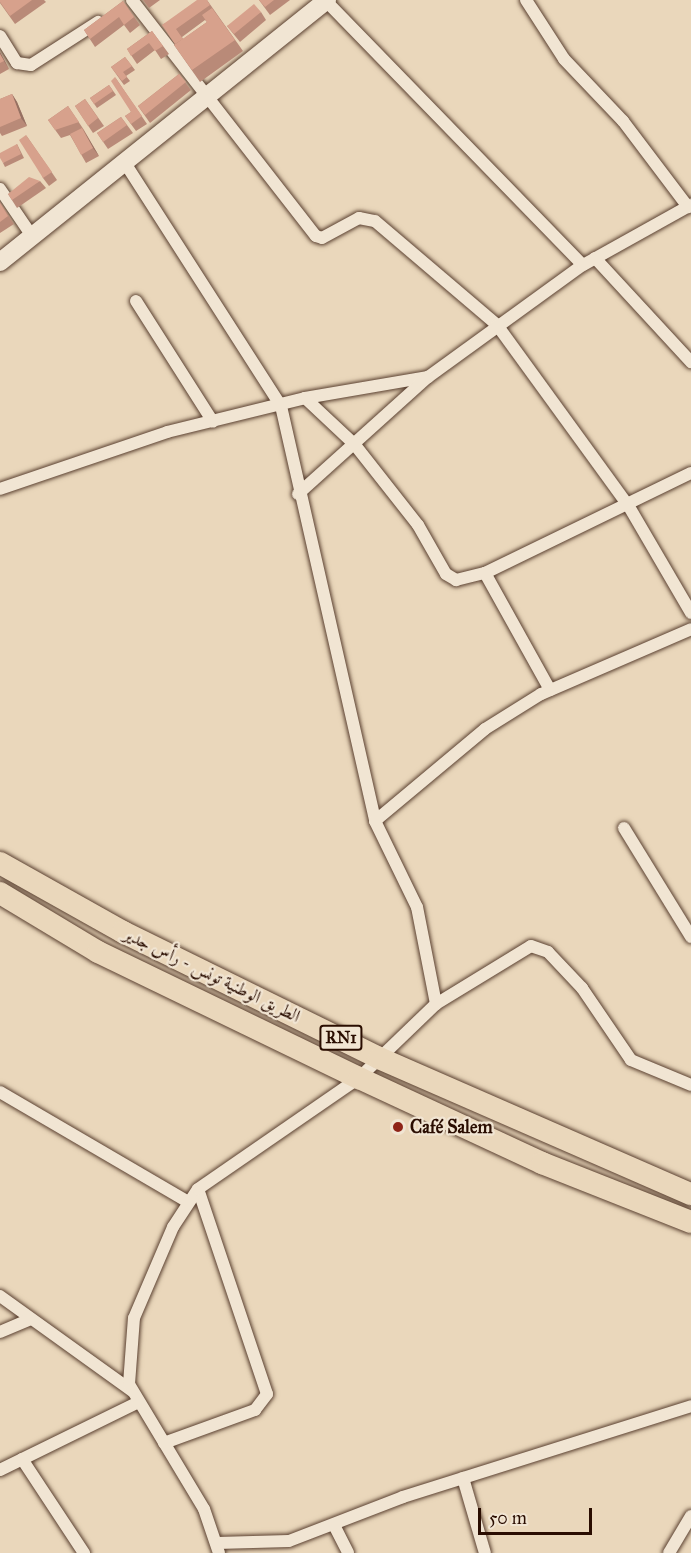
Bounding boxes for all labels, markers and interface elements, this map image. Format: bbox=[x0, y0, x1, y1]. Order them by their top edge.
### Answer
street label: الطريق الوطنية تونس - رأس جدير bbox=[120, 923, 304, 1027]
road number: RN1 bbox=[318, 1025, 364, 1051]
place label: Café Salem bbox=[410, 1116, 493, 1138]
marker: Café Salem bbox=[391, 1120, 405, 1134]
scale bar bbox=[481, 1496, 595, 1534]
text: 50 m bbox=[489, 1507, 527, 1529]

